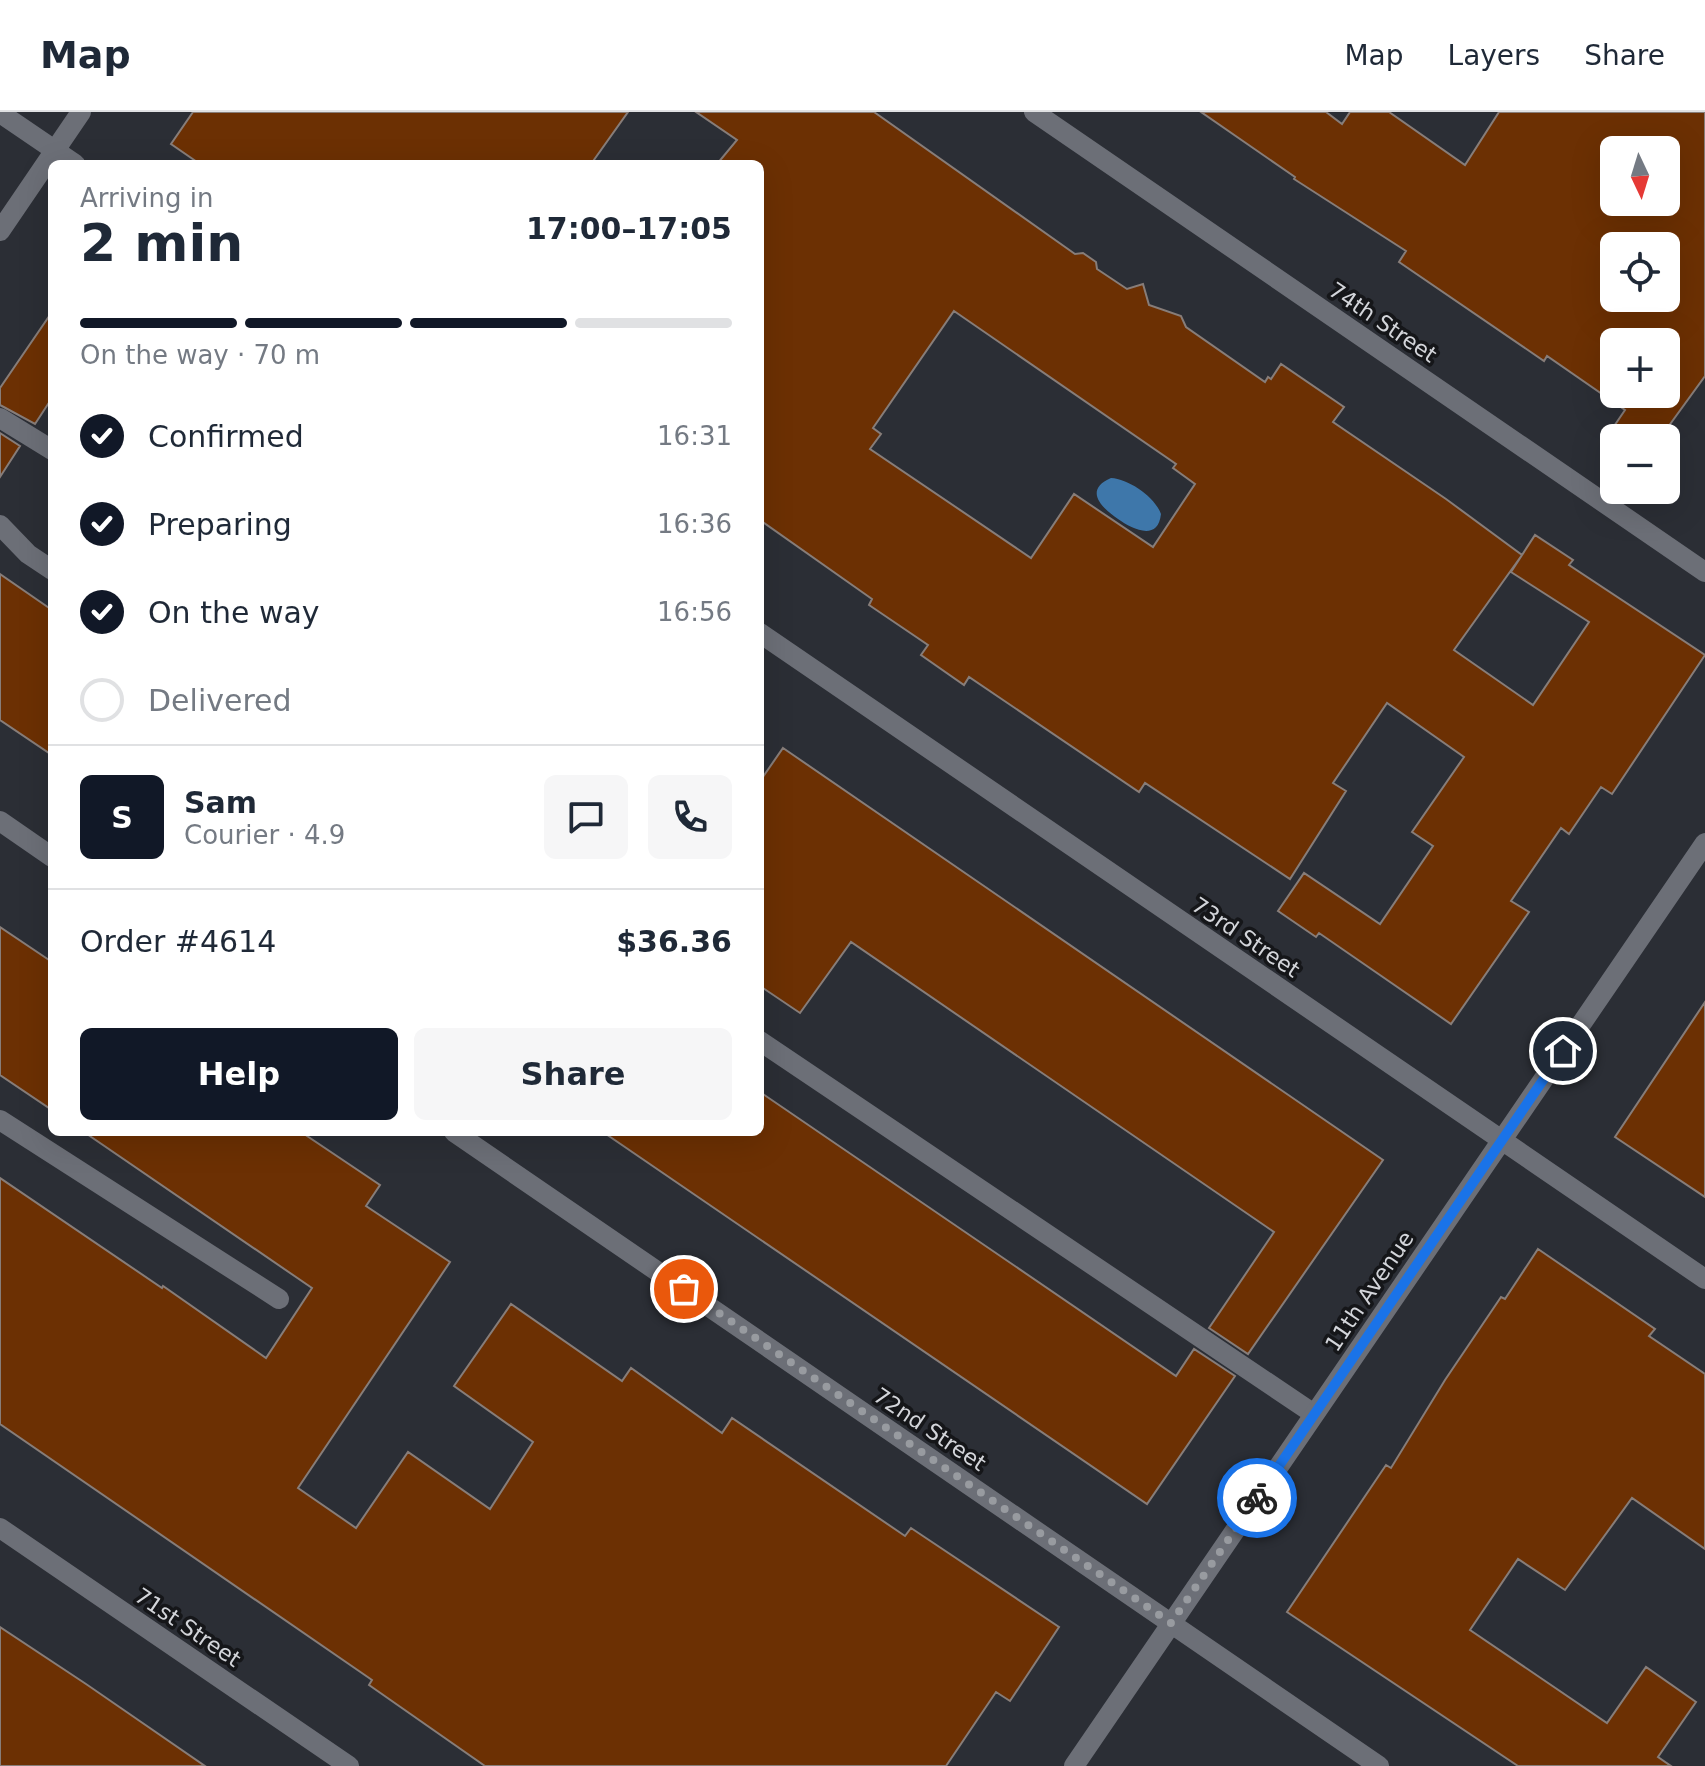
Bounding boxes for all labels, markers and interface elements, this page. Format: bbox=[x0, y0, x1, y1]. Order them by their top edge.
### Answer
text: Map bbox=[40, 33, 131, 77]
text: Map bbox=[1344, 39, 1404, 72]
text: Layers bbox=[1448, 39, 1540, 72]
text: Share bbox=[1584, 39, 1665, 72]
north arrow bbox=[1600, 136, 1680, 216]
map controls bbox=[1600, 136, 1680, 504]
text: Arriving in bbox=[80, 183, 214, 213]
text: 17:00–17:05 bbox=[526, 211, 732, 246]
text: 2 min bbox=[80, 213, 243, 273]
button: locate bbox=[1600, 232, 1680, 312]
street label: 74th Street bbox=[1324, 277, 1442, 368]
button: + bbox=[1600, 328, 1680, 408]
text: On the way · 70 m bbox=[80, 340, 320, 370]
icon: check bbox=[80, 414, 124, 458]
text: Confirmed bbox=[148, 419, 304, 454]
text: 16:31 bbox=[657, 421, 732, 451]
button: − bbox=[1600, 424, 1680, 504]
icon: check bbox=[80, 502, 124, 546]
text: Preparing bbox=[148, 507, 292, 542]
text: 16:36 bbox=[657, 509, 732, 539]
icon: check bbox=[80, 590, 124, 634]
text: On the way bbox=[148, 595, 320, 630]
text: 16:56 bbox=[657, 597, 732, 627]
text: Delivered bbox=[148, 683, 292, 718]
button: chat bbox=[544, 775, 628, 859]
button: phone bbox=[648, 775, 732, 859]
text: Sam bbox=[184, 785, 257, 820]
text: S bbox=[111, 800, 133, 835]
text: Courier · 4.9 bbox=[184, 820, 345, 850]
street label: 73rd Street bbox=[1187, 892, 1305, 983]
text: Order #4614 bbox=[80, 924, 276, 959]
text: $36.36 bbox=[616, 924, 732, 959]
pin bbox=[1529, 1017, 1597, 1085]
button: Help bbox=[80, 1028, 398, 1120]
button: Share bbox=[414, 1028, 732, 1120]
icon: home bbox=[1541, 1029, 1585, 1073]
street label: 11th Avenue bbox=[1320, 1227, 1419, 1356]
pin bbox=[650, 1255, 718, 1323]
icon: bag bbox=[662, 1267, 706, 1311]
street label: 72nd Street bbox=[869, 1383, 991, 1476]
courier bbox=[1217, 1458, 1297, 1538]
icon: bike bbox=[1235, 1476, 1279, 1520]
street label: 71st Street bbox=[130, 1583, 246, 1672]

